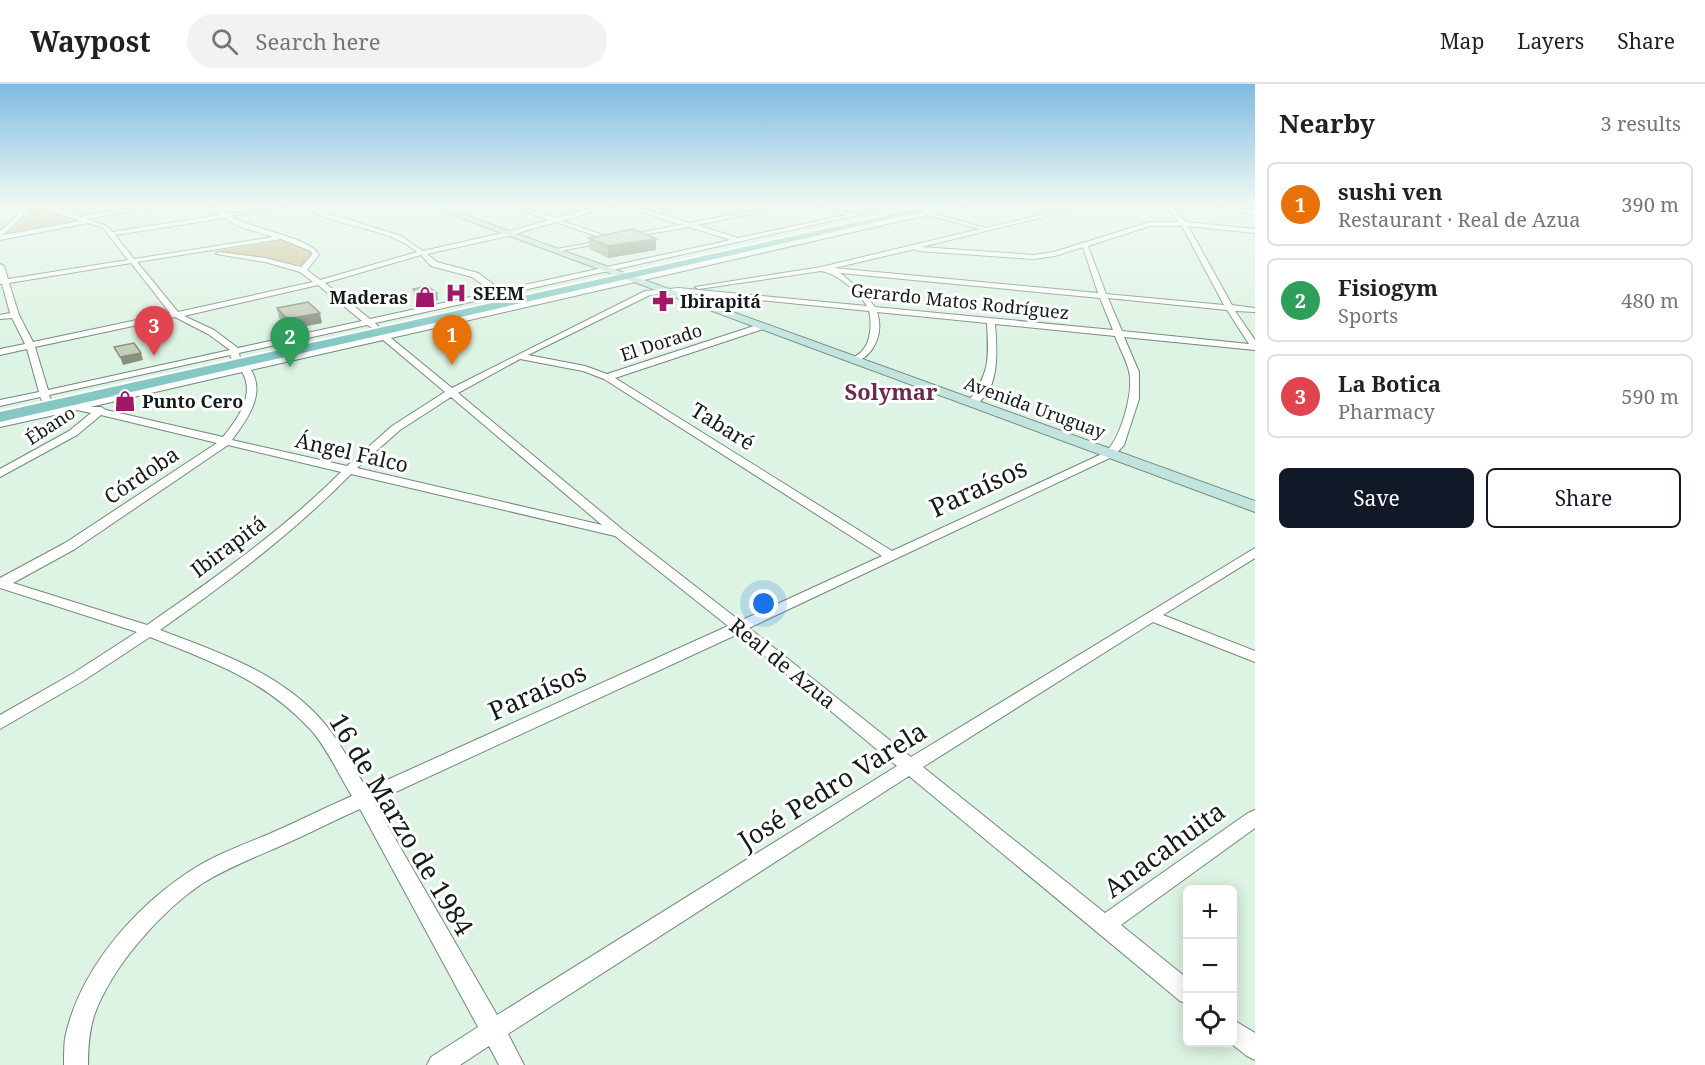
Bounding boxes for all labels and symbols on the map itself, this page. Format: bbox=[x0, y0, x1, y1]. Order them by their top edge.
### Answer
street label: Gerardo Matos Rodríguez bbox=[850, 278, 1070, 324]
hospital icon: SEEM bbox=[444, 281, 468, 305]
place label: SEEM bbox=[473, 281, 524, 305]
place label: Maderas bbox=[330, 285, 408, 309]
shop icon: Maderas bbox=[413, 285, 437, 309]
pharmacy icon: Ibirapitá bbox=[651, 289, 675, 313]
place label: Ibirapitá bbox=[680, 289, 761, 313]
pin: 3 bbox=[134, 306, 174, 356]
pin: 1 bbox=[432, 316, 472, 365]
pin: 2 bbox=[270, 318, 310, 367]
street label: El Dorado bbox=[617, 318, 705, 366]
street label: Avenida Uruguay bbox=[961, 370, 1110, 444]
district label: Solymar bbox=[844, 376, 938, 406]
shop icon: Punto Cero bbox=[113, 389, 137, 413]
place label: Punto Cero bbox=[142, 389, 243, 413]
street label: Tabaré bbox=[686, 396, 760, 456]
street label: Ébano bbox=[21, 400, 79, 450]
street label: Ángel Falco bbox=[293, 425, 411, 479]
street label: Córdoba bbox=[98, 440, 184, 510]
street label: Paraísos bbox=[923, 449, 1033, 525]
street label: Ibirapitá bbox=[185, 509, 271, 583]
your location bbox=[749, 589, 778, 618]
street label: Real de Azua bbox=[724, 611, 842, 715]
street label: Paraísos bbox=[482, 654, 592, 728]
street label: 16 de Marzo de 1984 bbox=[321, 706, 483, 942]
street label: José Pedro Varela bbox=[730, 713, 933, 858]
street label: Anacahuita bbox=[1096, 793, 1232, 905]

